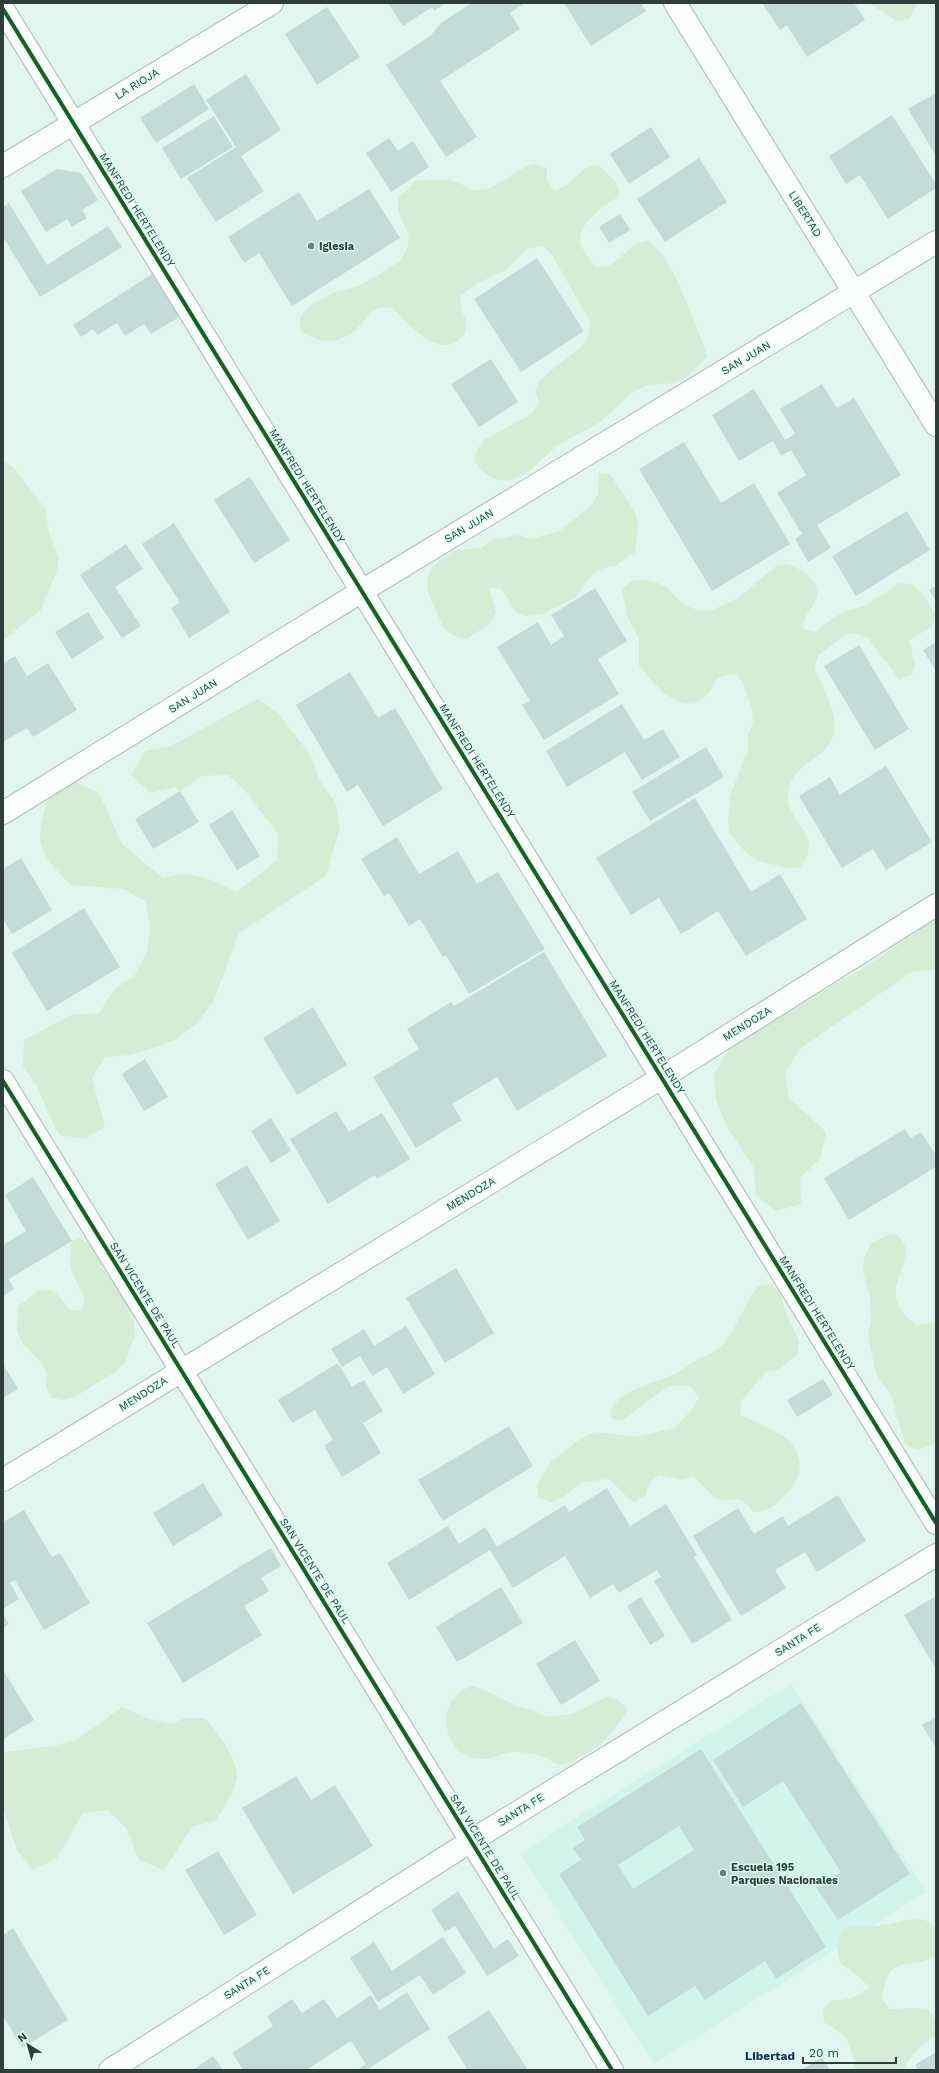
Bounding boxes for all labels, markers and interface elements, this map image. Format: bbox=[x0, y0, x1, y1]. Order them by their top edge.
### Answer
street label: LA RIOJA bbox=[113, 66, 161, 102]
street label: MANFREDI HERTELENDY bbox=[96, 150, 178, 270]
street label: LIBERTAD bbox=[786, 189, 824, 240]
place label: Iglesia bbox=[319, 240, 355, 253]
marker: Iglesia bbox=[306, 241, 316, 251]
street label: SAN JUAN bbox=[719, 338, 773, 378]
street label: MANFREDI HERTELENDY bbox=[266, 426, 348, 546]
street label: SAN JUAN bbox=[442, 506, 496, 546]
street label: SAN JUAN bbox=[166, 676, 220, 716]
street label: MANFREDI HERTELENDY bbox=[436, 701, 518, 821]
street label: MANFREDI HERTELENDY bbox=[606, 977, 688, 1097]
street label: MENDOZA bbox=[720, 1004, 774, 1044]
street label: MENDOZA bbox=[444, 1174, 498, 1214]
street label: SAN VICENTE DE PAUL bbox=[107, 1240, 183, 1351]
street label: MANFREDI HERTELENDY bbox=[776, 1253, 858, 1373]
street label: MENDOZA bbox=[116, 1374, 170, 1414]
street label: SAN VICENTE DE PAUL bbox=[277, 1516, 353, 1627]
street label: SANTA FE bbox=[772, 1621, 824, 1659]
street label: SANTA FE bbox=[495, 1791, 547, 1829]
street label: SAN VICENTE DE PAUL bbox=[447, 1792, 523, 1903]
place label: Escuela 195 Parques Nacionales bbox=[731, 1861, 838, 1887]
marker: Escuela 195 Parques Nacionales bbox=[718, 1868, 728, 1878]
street label: SANTA FE bbox=[221, 1964, 273, 2002]
north arrow bbox=[8, 2025, 48, 2065]
text: N bbox=[15, 2030, 29, 2045]
scale bar bbox=[803, 2039, 896, 2065]
text: 20 m bbox=[809, 2046, 839, 2060]
district label: Libertad bbox=[745, 2049, 795, 2063]

